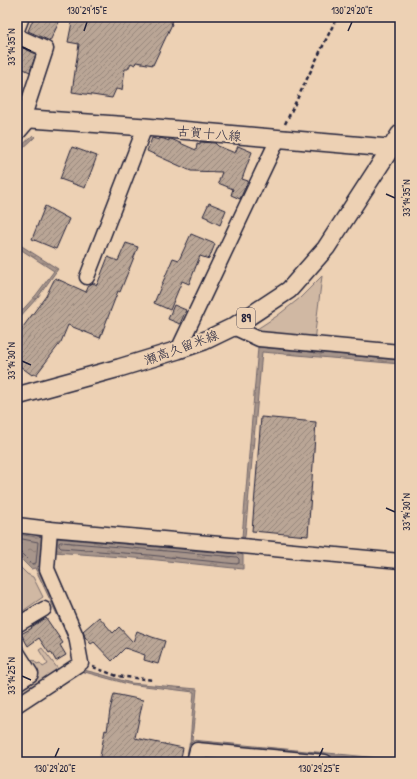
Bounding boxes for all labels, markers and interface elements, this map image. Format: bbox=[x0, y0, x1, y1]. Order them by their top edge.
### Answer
text: 130°29'15"E bbox=[67, 4, 108, 17]
text: 130°29'20"E bbox=[331, 4, 373, 17]
text: 33°14'35"N bbox=[5, 28, 18, 66]
street label: 古賀十八線 bbox=[176, 121, 243, 145]
text: 33°14'35"N bbox=[400, 179, 413, 217]
road number: 89 bbox=[237, 308, 255, 328]
street label: 瀬高久留米線 bbox=[141, 325, 222, 369]
text: 33°14'30"N bbox=[5, 342, 18, 380]
text: 33°14'30"N bbox=[400, 493, 413, 531]
text: 33°14'25"N bbox=[5, 657, 18, 695]
text: 130°29'20"E bbox=[34, 762, 76, 775]
text: 130°29'25"E bbox=[298, 762, 340, 775]

